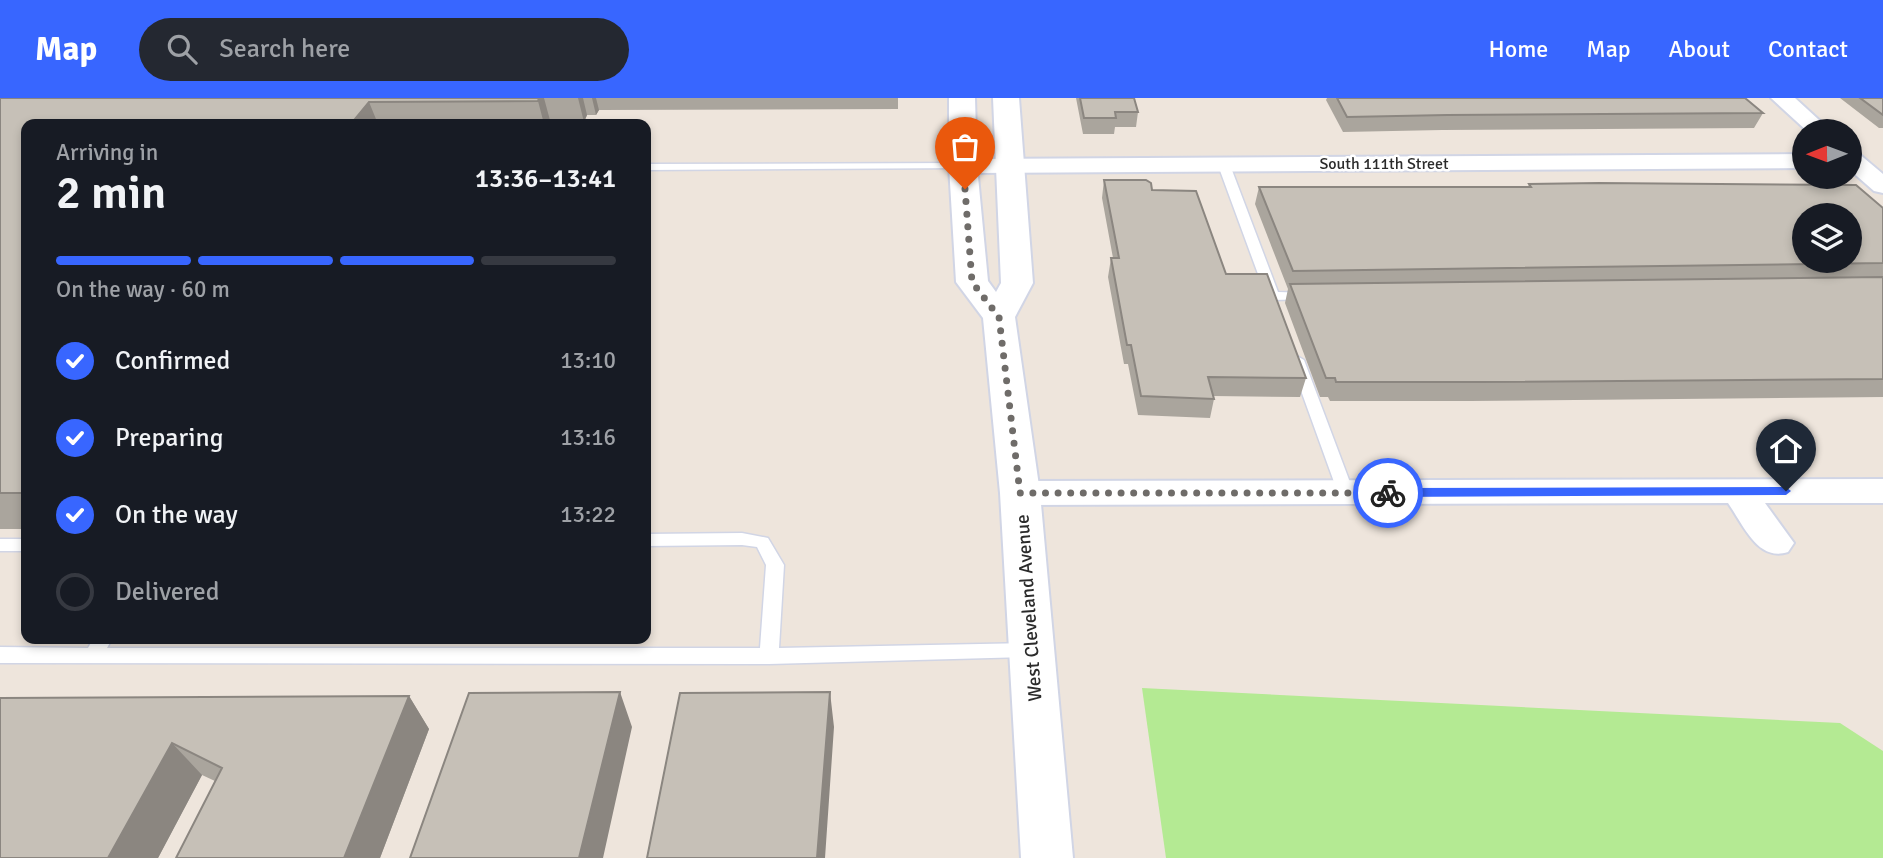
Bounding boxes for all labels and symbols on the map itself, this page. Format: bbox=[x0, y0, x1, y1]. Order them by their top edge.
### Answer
pin bbox=[935, 117, 995, 189]
north arrow bbox=[1792, 119, 1862, 189]
street label: South 111th Street bbox=[1319, 154, 1449, 174]
pin bbox=[1756, 419, 1816, 491]
courier bbox=[1353, 458, 1423, 528]
street label: West Cleveland Avenue bbox=[1010, 514, 1048, 702]

